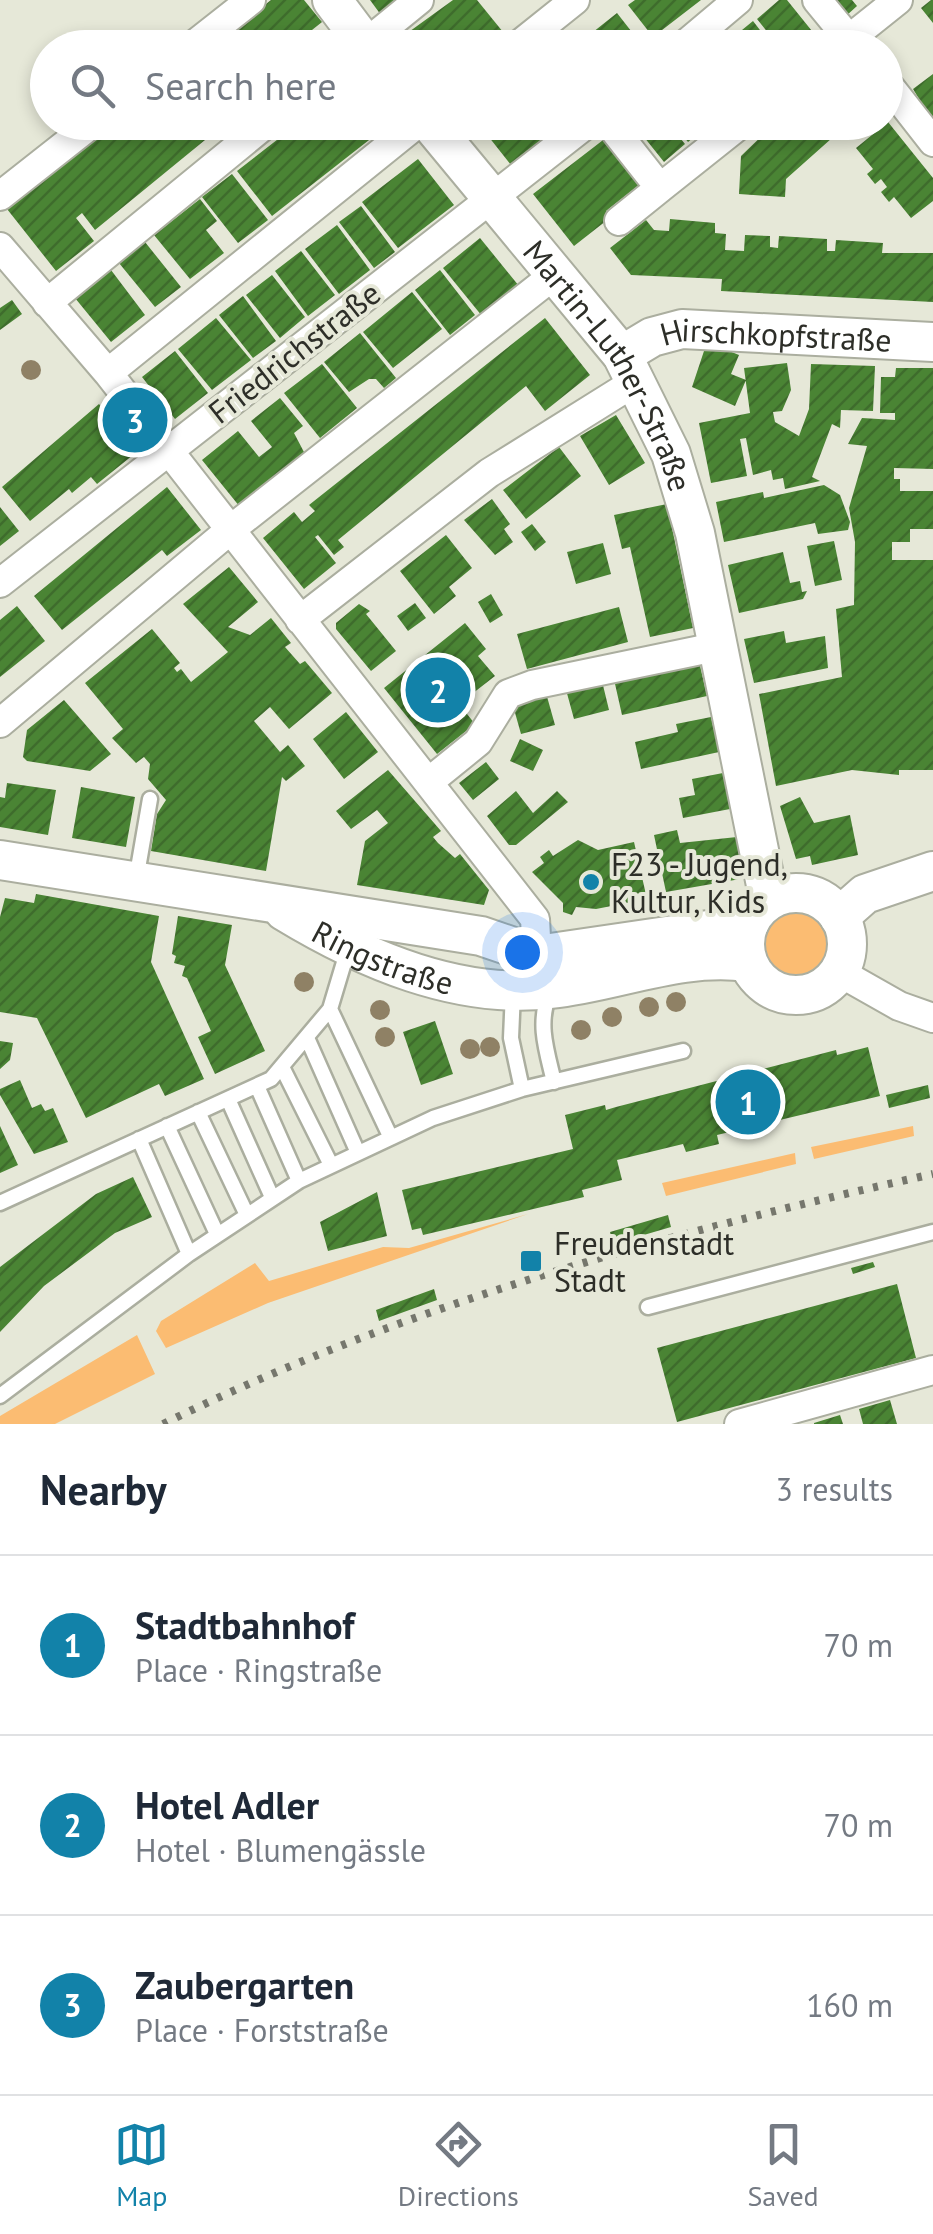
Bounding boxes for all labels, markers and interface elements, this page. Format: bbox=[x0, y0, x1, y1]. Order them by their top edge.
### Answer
search box bbox=[30, 30, 903, 140]
icon: search bbox=[65, 58, 120, 113]
text: Search here bbox=[145, 61, 337, 110]
street label: Martin-Luther-Straße bbox=[514, 231, 702, 496]
street label: Friedrichstraße bbox=[199, 272, 389, 432]
street label: Hirschkopfstraße bbox=[655, 308, 893, 361]
pin: 3 bbox=[102, 382, 168, 458]
pin: 2 bbox=[406, 652, 470, 728]
place label: F23 - Jugend, Kultur, Kids bbox=[611, 843, 788, 922]
marker: F23 - Jugend, Kultur, Kids bbox=[580, 871, 602, 893]
street label: Ringstraße bbox=[305, 910, 458, 1004]
your location bbox=[497, 927, 548, 978]
pin: 1 bbox=[716, 1064, 780, 1140]
place label: Freudenstadt Stadt bbox=[554, 1222, 734, 1301]
marker: Freudenstadt Stadt bbox=[518, 1248, 544, 1274]
text: Nearby bbox=[40, 1462, 167, 1517]
text: 3 results bbox=[775, 1468, 893, 1510]
text: Stadtbahnhof bbox=[135, 1600, 355, 1649]
text: 1 bbox=[63, 1624, 82, 1666]
text: 70 m bbox=[824, 1624, 893, 1666]
text: Place · Ringstraße bbox=[135, 1649, 382, 1691]
text: Hotel Adler bbox=[135, 1780, 319, 1829]
text: 2 bbox=[63, 1804, 82, 1846]
text: 70 m bbox=[824, 1804, 893, 1846]
text: Hotel · Blumengässle bbox=[135, 1829, 426, 1871]
text: Zaubergarten bbox=[135, 1960, 354, 2009]
text: 3 bbox=[63, 1984, 82, 2026]
text: 160 m bbox=[806, 1984, 893, 2026]
text: Place · Forststraße bbox=[135, 2009, 389, 2051]
tab: Map bbox=[114, 2117, 169, 2214]
tab: Directions bbox=[398, 2117, 519, 2214]
tab: Saved bbox=[747, 2117, 819, 2214]

